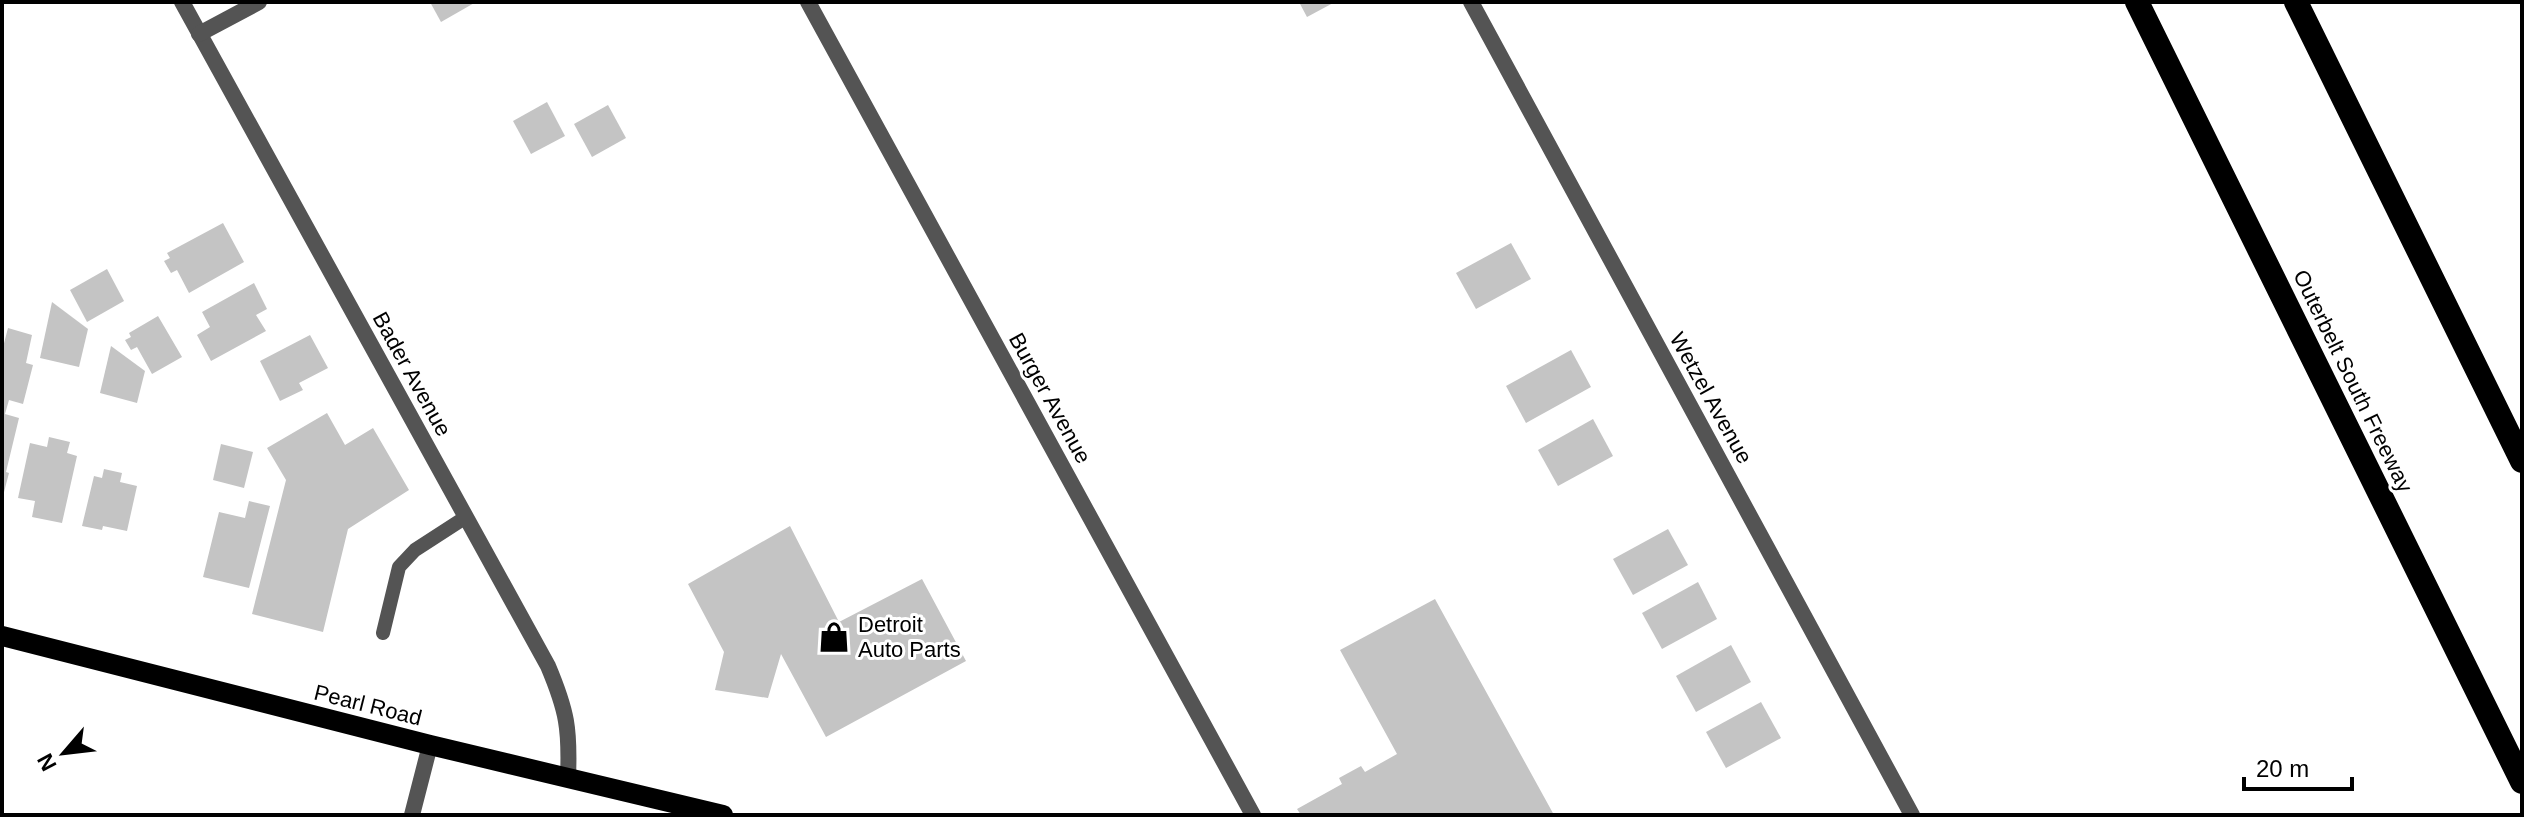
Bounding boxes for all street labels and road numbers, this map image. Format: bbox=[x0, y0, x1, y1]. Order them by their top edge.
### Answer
street label: Outerbelt South Freeway bbox=[2288, 266, 2418, 496]
street label: Bader Avenue bbox=[368, 308, 456, 440]
street label: Burger Avenue bbox=[1004, 328, 1096, 468]
street label: Wetzel Avenue bbox=[1665, 328, 1757, 468]
street label: Pearl Road bbox=[312, 680, 424, 730]

